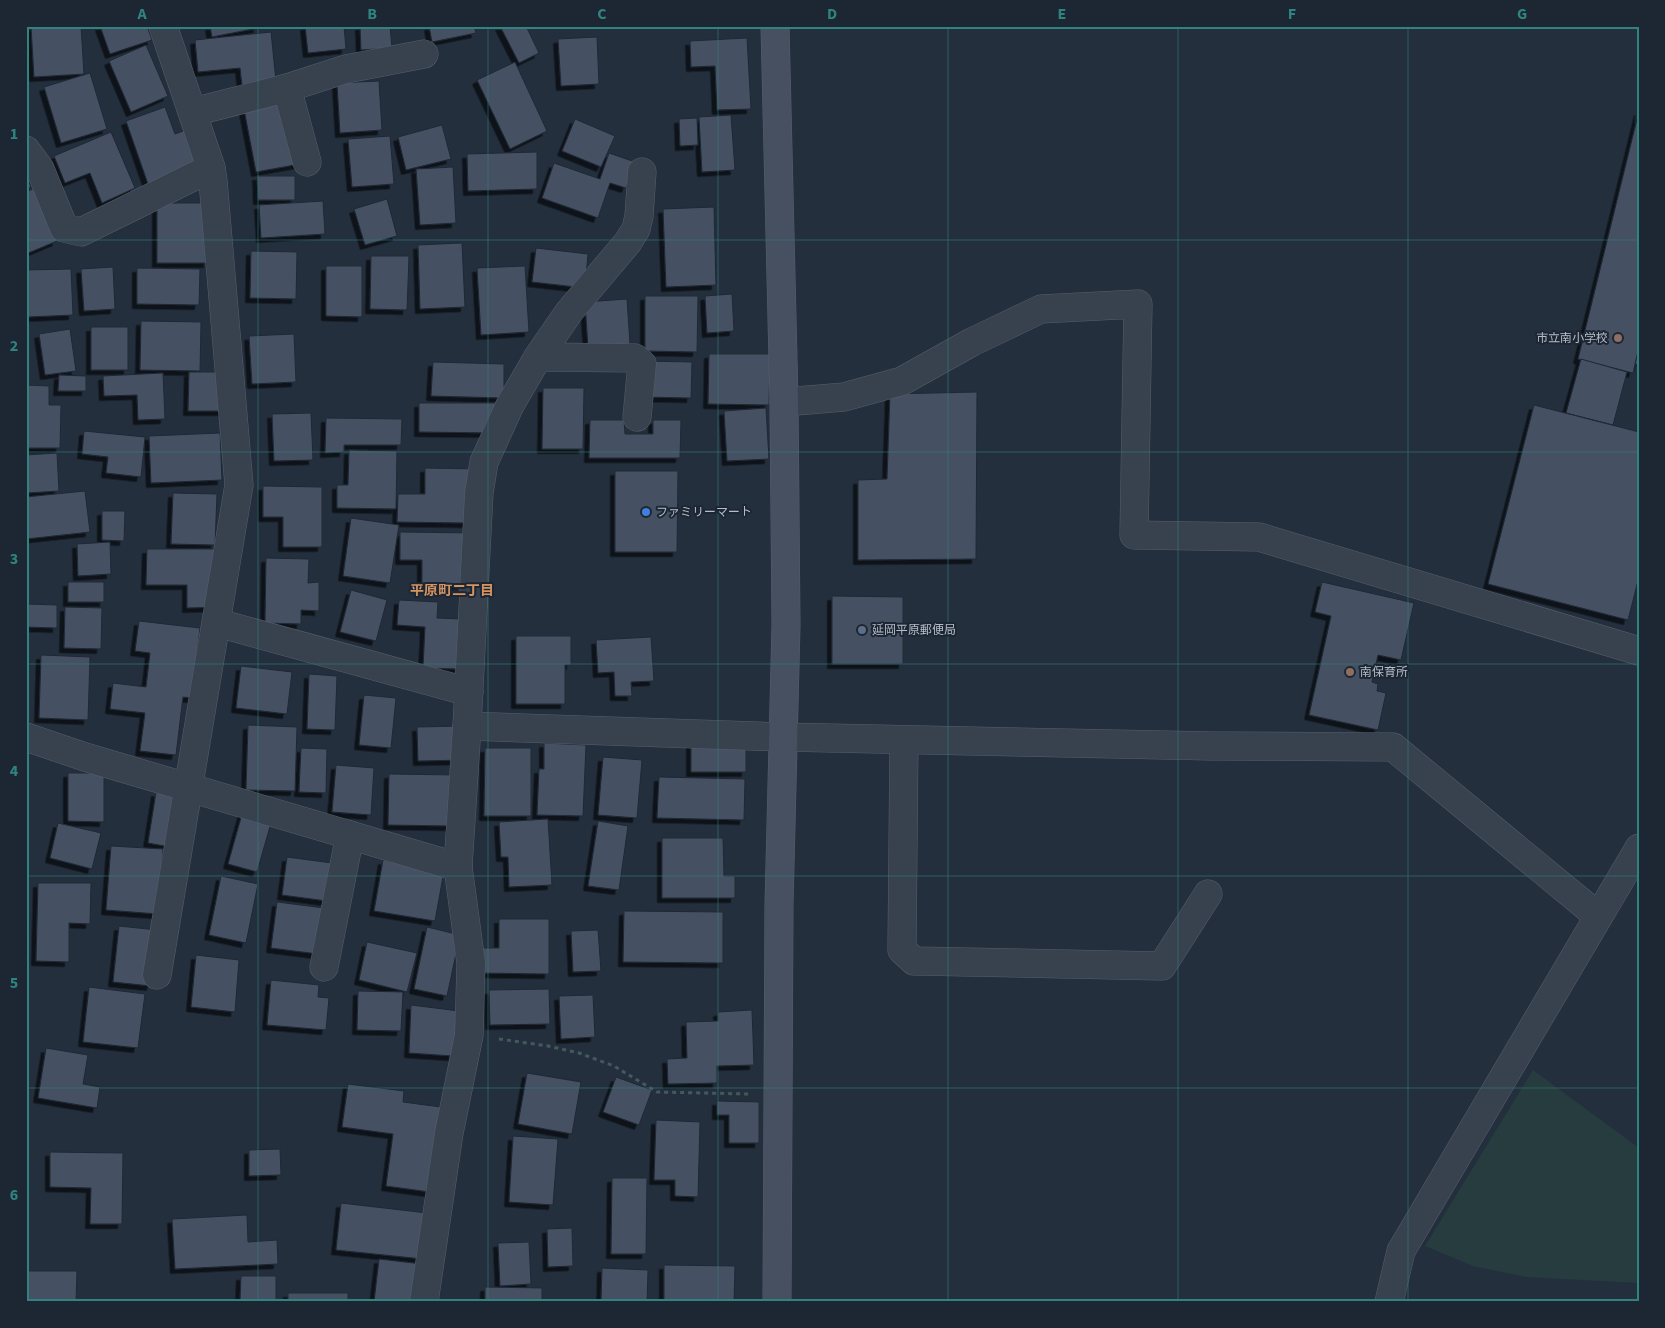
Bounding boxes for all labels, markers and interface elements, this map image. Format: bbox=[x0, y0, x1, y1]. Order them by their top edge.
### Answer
text: A bbox=[136, 3, 147, 25]
text: B bbox=[367, 3, 377, 25]
text: C bbox=[597, 3, 607, 25]
text: D bbox=[827, 3, 837, 25]
text: E bbox=[1058, 3, 1066, 25]
text: F bbox=[1288, 3, 1296, 25]
text: G bbox=[1517, 3, 1527, 25]
text: 1 bbox=[10, 123, 18, 145]
place label: 市立南小学校 bbox=[1536, 330, 1608, 347]
marker: 市立南小学校 bbox=[1612, 332, 1624, 344]
text: 2 bbox=[10, 335, 18, 357]
place label: ファミリーマート bbox=[656, 504, 752, 521]
marker: ファミリーマート bbox=[640, 506, 652, 518]
text: 3 bbox=[10, 548, 18, 570]
district label: 平原町二丁目 bbox=[410, 581, 494, 601]
place label: 延岡平原郵便局 bbox=[872, 622, 956, 639]
marker: 延岡平原郵便局 bbox=[856, 624, 868, 636]
place label: 南保育所 bbox=[1360, 664, 1408, 681]
marker: 南保育所 bbox=[1344, 666, 1356, 678]
text: 4 bbox=[10, 760, 19, 782]
text: 5 bbox=[10, 972, 18, 994]
text: 6 bbox=[10, 1184, 18, 1206]

